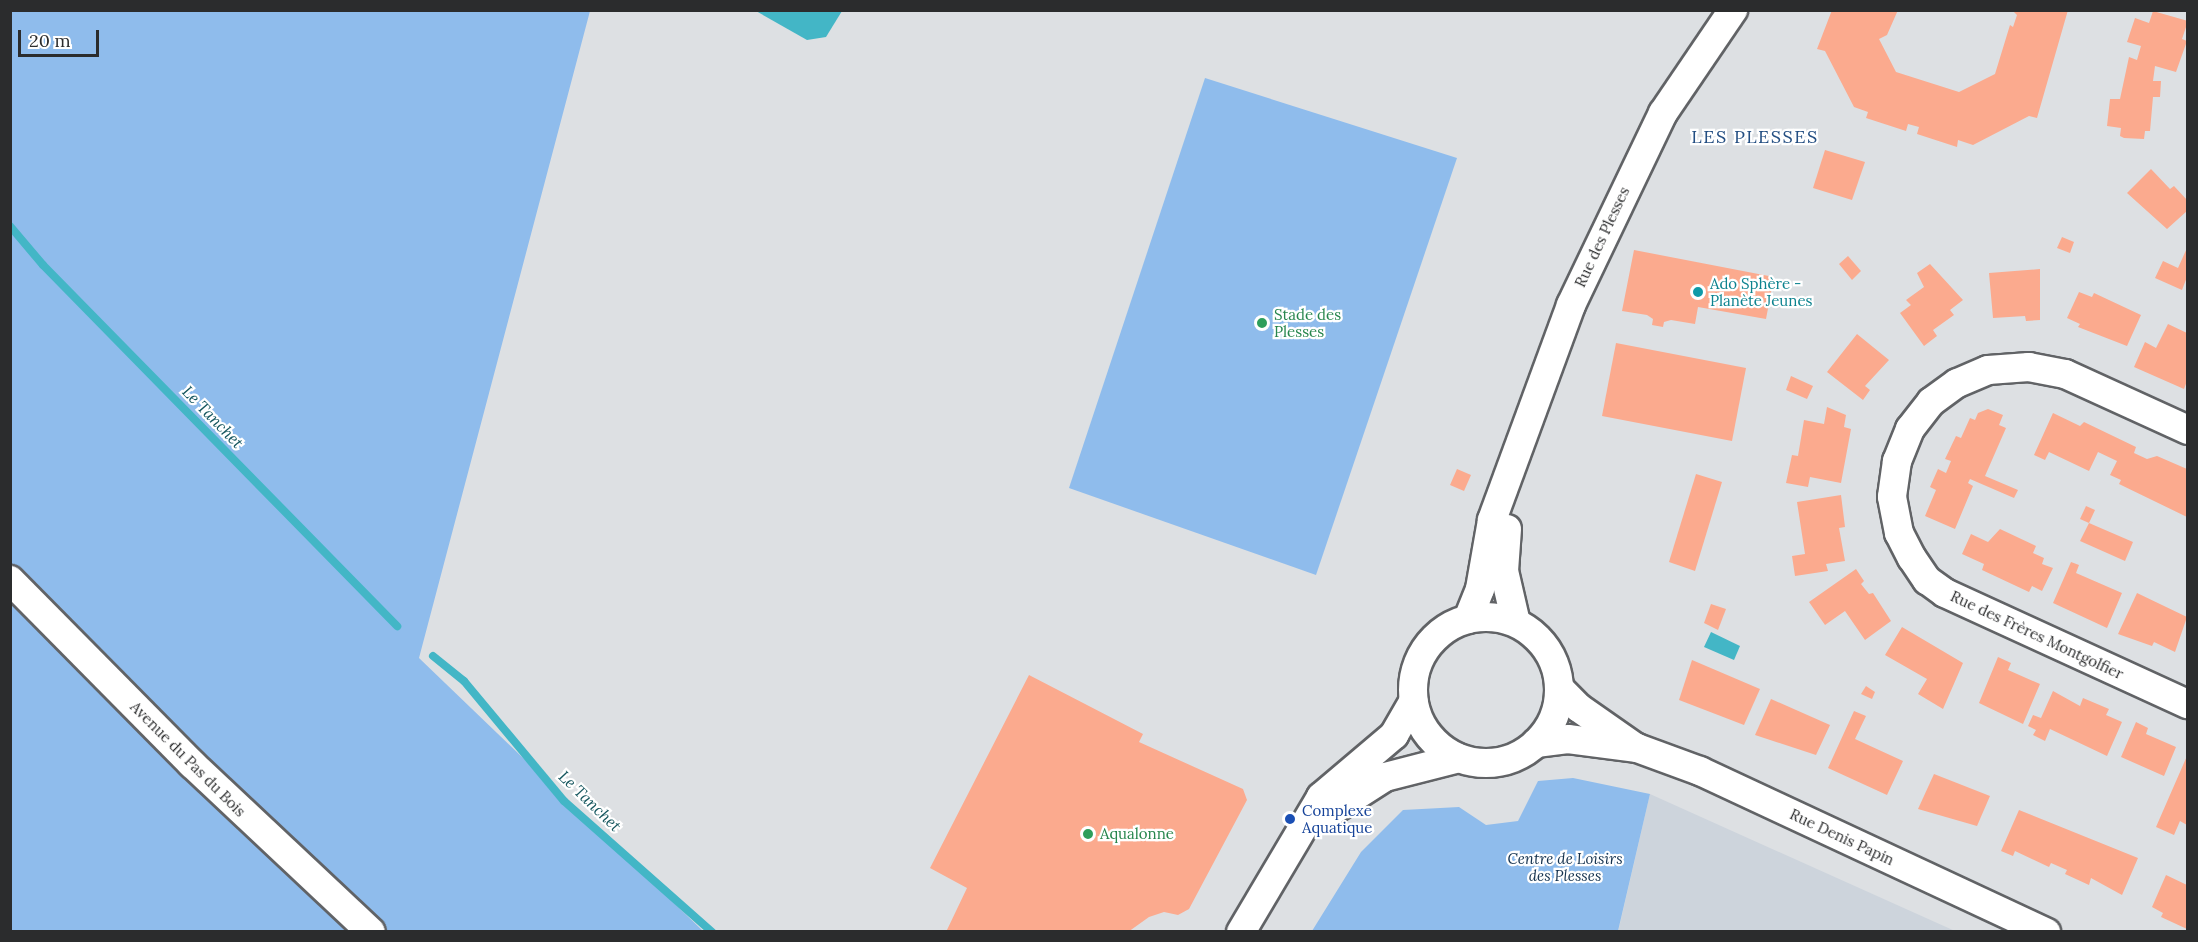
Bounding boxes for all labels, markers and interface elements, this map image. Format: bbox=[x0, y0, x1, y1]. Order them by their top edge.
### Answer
scale bar bbox=[21, 18, 102, 56]
text: 20 m bbox=[29, 29, 71, 52]
district label: LES PLESSES bbox=[1691, 126, 1819, 148]
street label: Rue des Plesses bbox=[1571, 184, 1633, 290]
place label: Ado Sphère - Planète Jeunes bbox=[1710, 274, 1812, 309]
marker: Ado Sphère - Planète Jeunes bbox=[1691, 285, 1705, 299]
place label: Stade des Plesses bbox=[1274, 305, 1341, 340]
marker: Stade des Plesses bbox=[1255, 316, 1269, 330]
water label: Le Tanchet bbox=[179, 382, 247, 452]
street label: Rue des Frères Montgolfier bbox=[1948, 587, 2126, 683]
street label: Avenue du Pas du Bois bbox=[127, 698, 249, 820]
water label: Le Tanchet bbox=[555, 767, 625, 835]
place label: Complexe Aquatique bbox=[1302, 801, 1372, 836]
street label: Rue Denis Papin bbox=[1787, 805, 1897, 869]
marker: Complexe Aquatique bbox=[1283, 812, 1297, 826]
place label: Aqualonne bbox=[1100, 825, 1174, 843]
marker: Aqualonne bbox=[1081, 827, 1095, 841]
park label: Centre de Loisirs des Plesses bbox=[1507, 849, 1623, 884]

